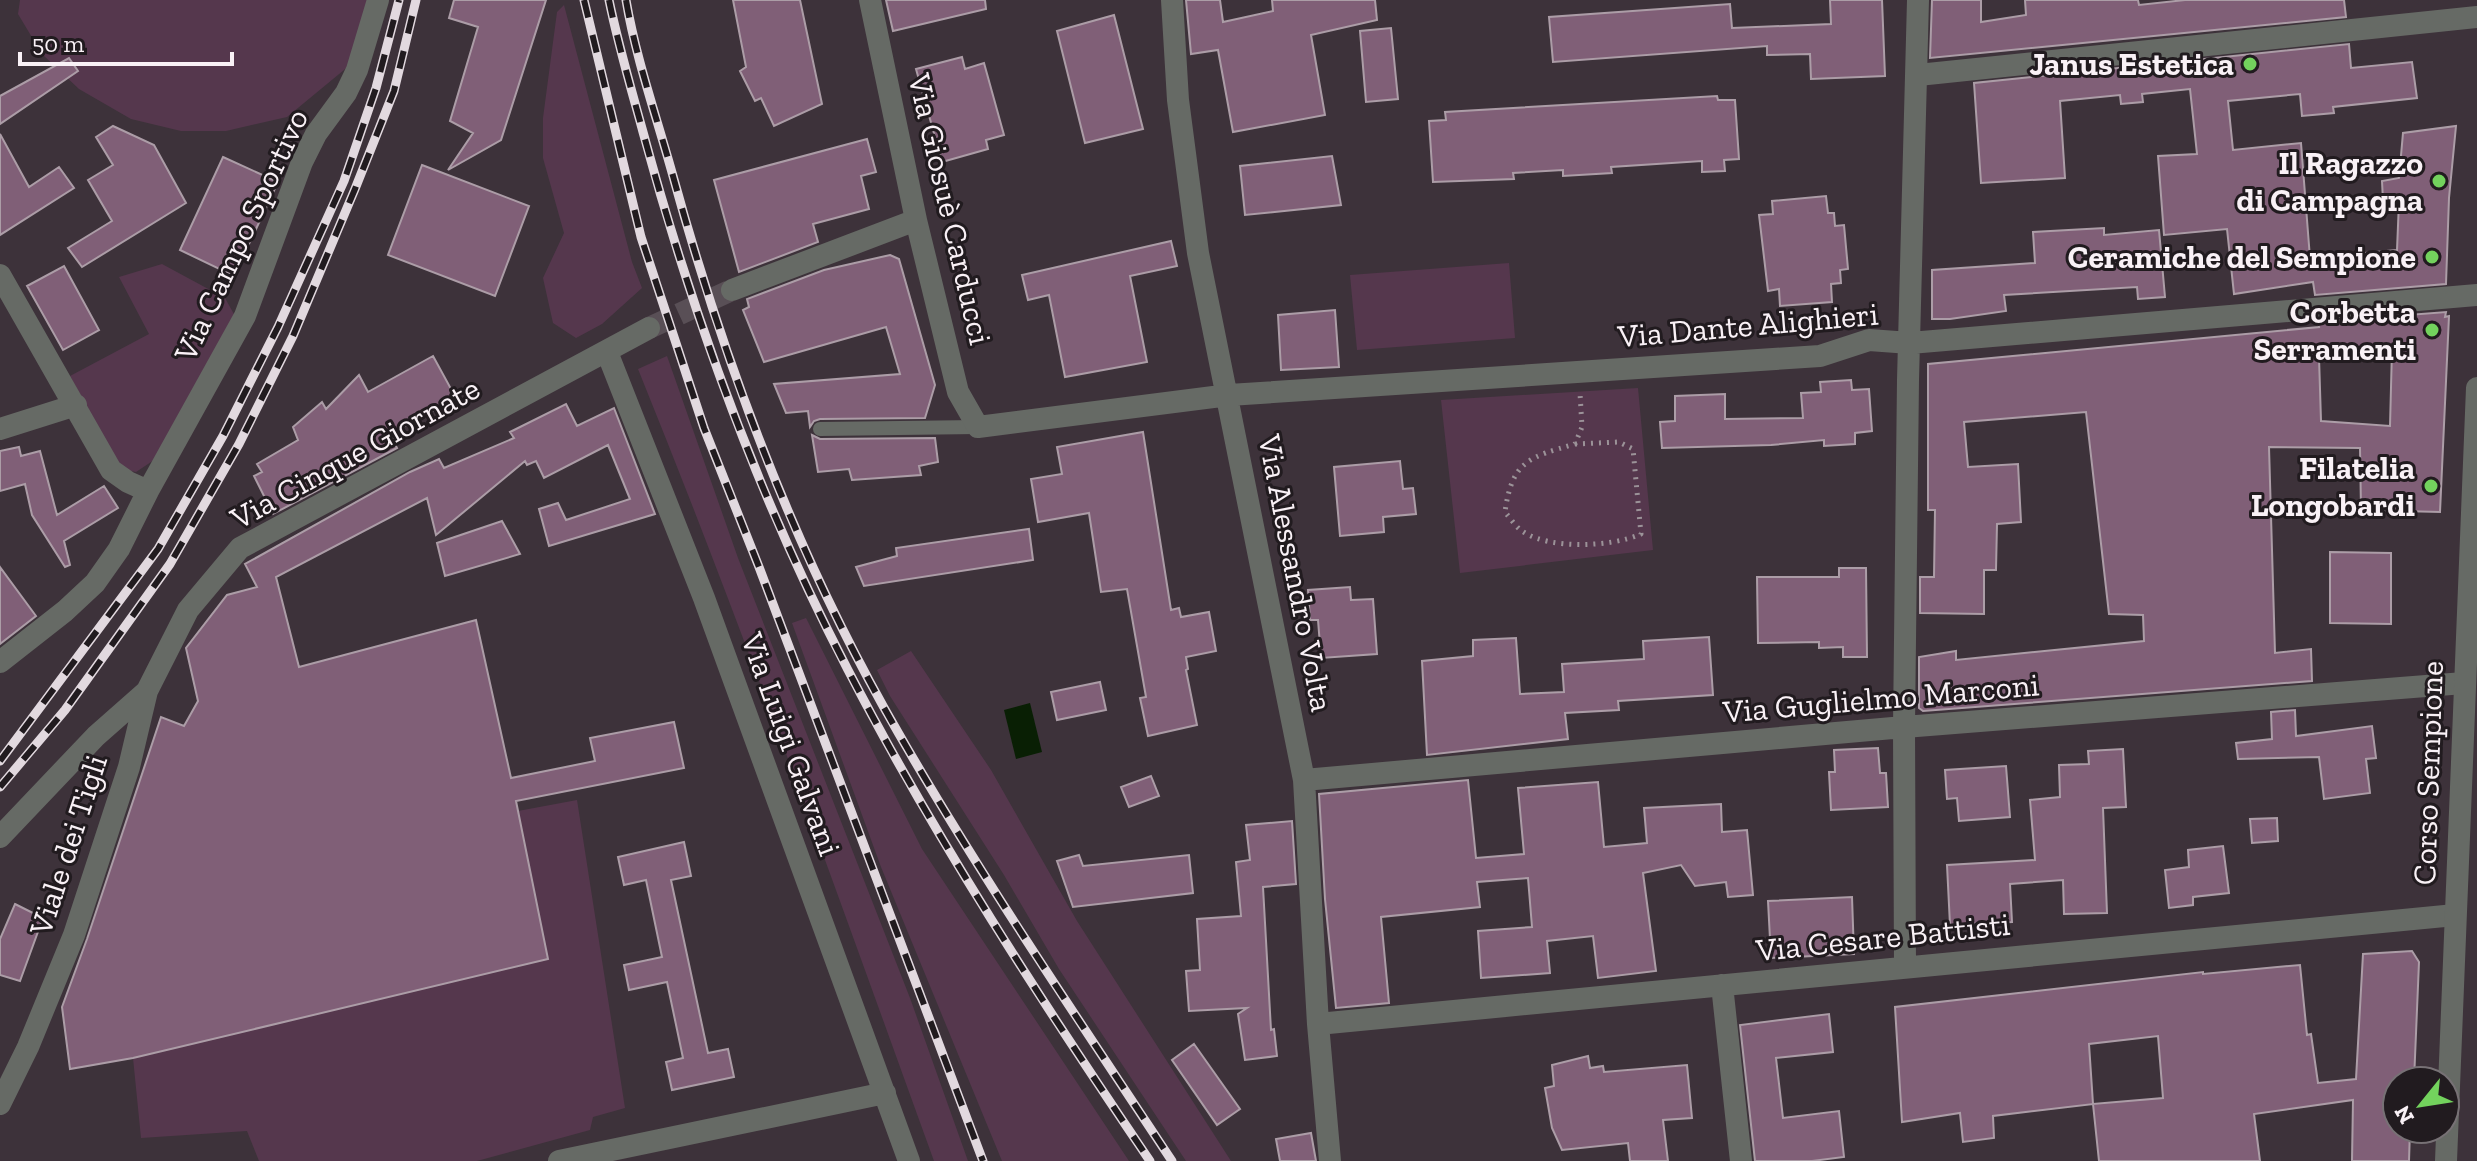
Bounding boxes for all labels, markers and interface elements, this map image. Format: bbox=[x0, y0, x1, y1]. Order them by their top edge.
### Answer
scale bar bbox=[20, 16, 232, 66]
text: 50 m bbox=[32, 29, 85, 58]
place label: Janus Estetica bbox=[2029, 45, 2234, 83]
marker: Janus Estetica bbox=[2241, 55, 2259, 73]
street label: Via Giosuè Carducci bbox=[900, 69, 1000, 348]
street label: Via Campo Sportivo bbox=[165, 103, 316, 368]
place label: Il Ragazzo di Campagna bbox=[2237, 144, 2423, 219]
marker: Il Ragazzo di Campagna bbox=[2430, 172, 2448, 190]
place label: Ceramiche del Sempione bbox=[2068, 238, 2416, 276]
marker: Ceramiche del Sempione bbox=[2423, 248, 2441, 266]
place label: Corbetta Serramenti bbox=[2254, 293, 2416, 368]
street label: Via Dante Alighieri bbox=[1615, 295, 1880, 355]
marker: Corbetta Serramenti bbox=[2423, 321, 2441, 339]
street label: Via Cinque Giornate bbox=[223, 369, 486, 538]
street label: Via Alessandro Volta bbox=[1250, 430, 1341, 715]
place label: Filatelia Longobardi bbox=[2251, 449, 2415, 524]
marker: Filatelia Longobardi bbox=[2422, 477, 2440, 495]
street label: Via Luigi Galvani bbox=[733, 626, 849, 861]
street label: Corso Sempione bbox=[2405, 660, 2451, 886]
street label: Via Guglielmo Marconi bbox=[1720, 665, 2041, 731]
street label: Viale dei Tigli bbox=[21, 750, 115, 941]
street label: Via Cesare Battisti bbox=[1753, 905, 2012, 969]
north arrow bbox=[2381, 1065, 2461, 1145]
text: N bbox=[2388, 1101, 2420, 1129]

